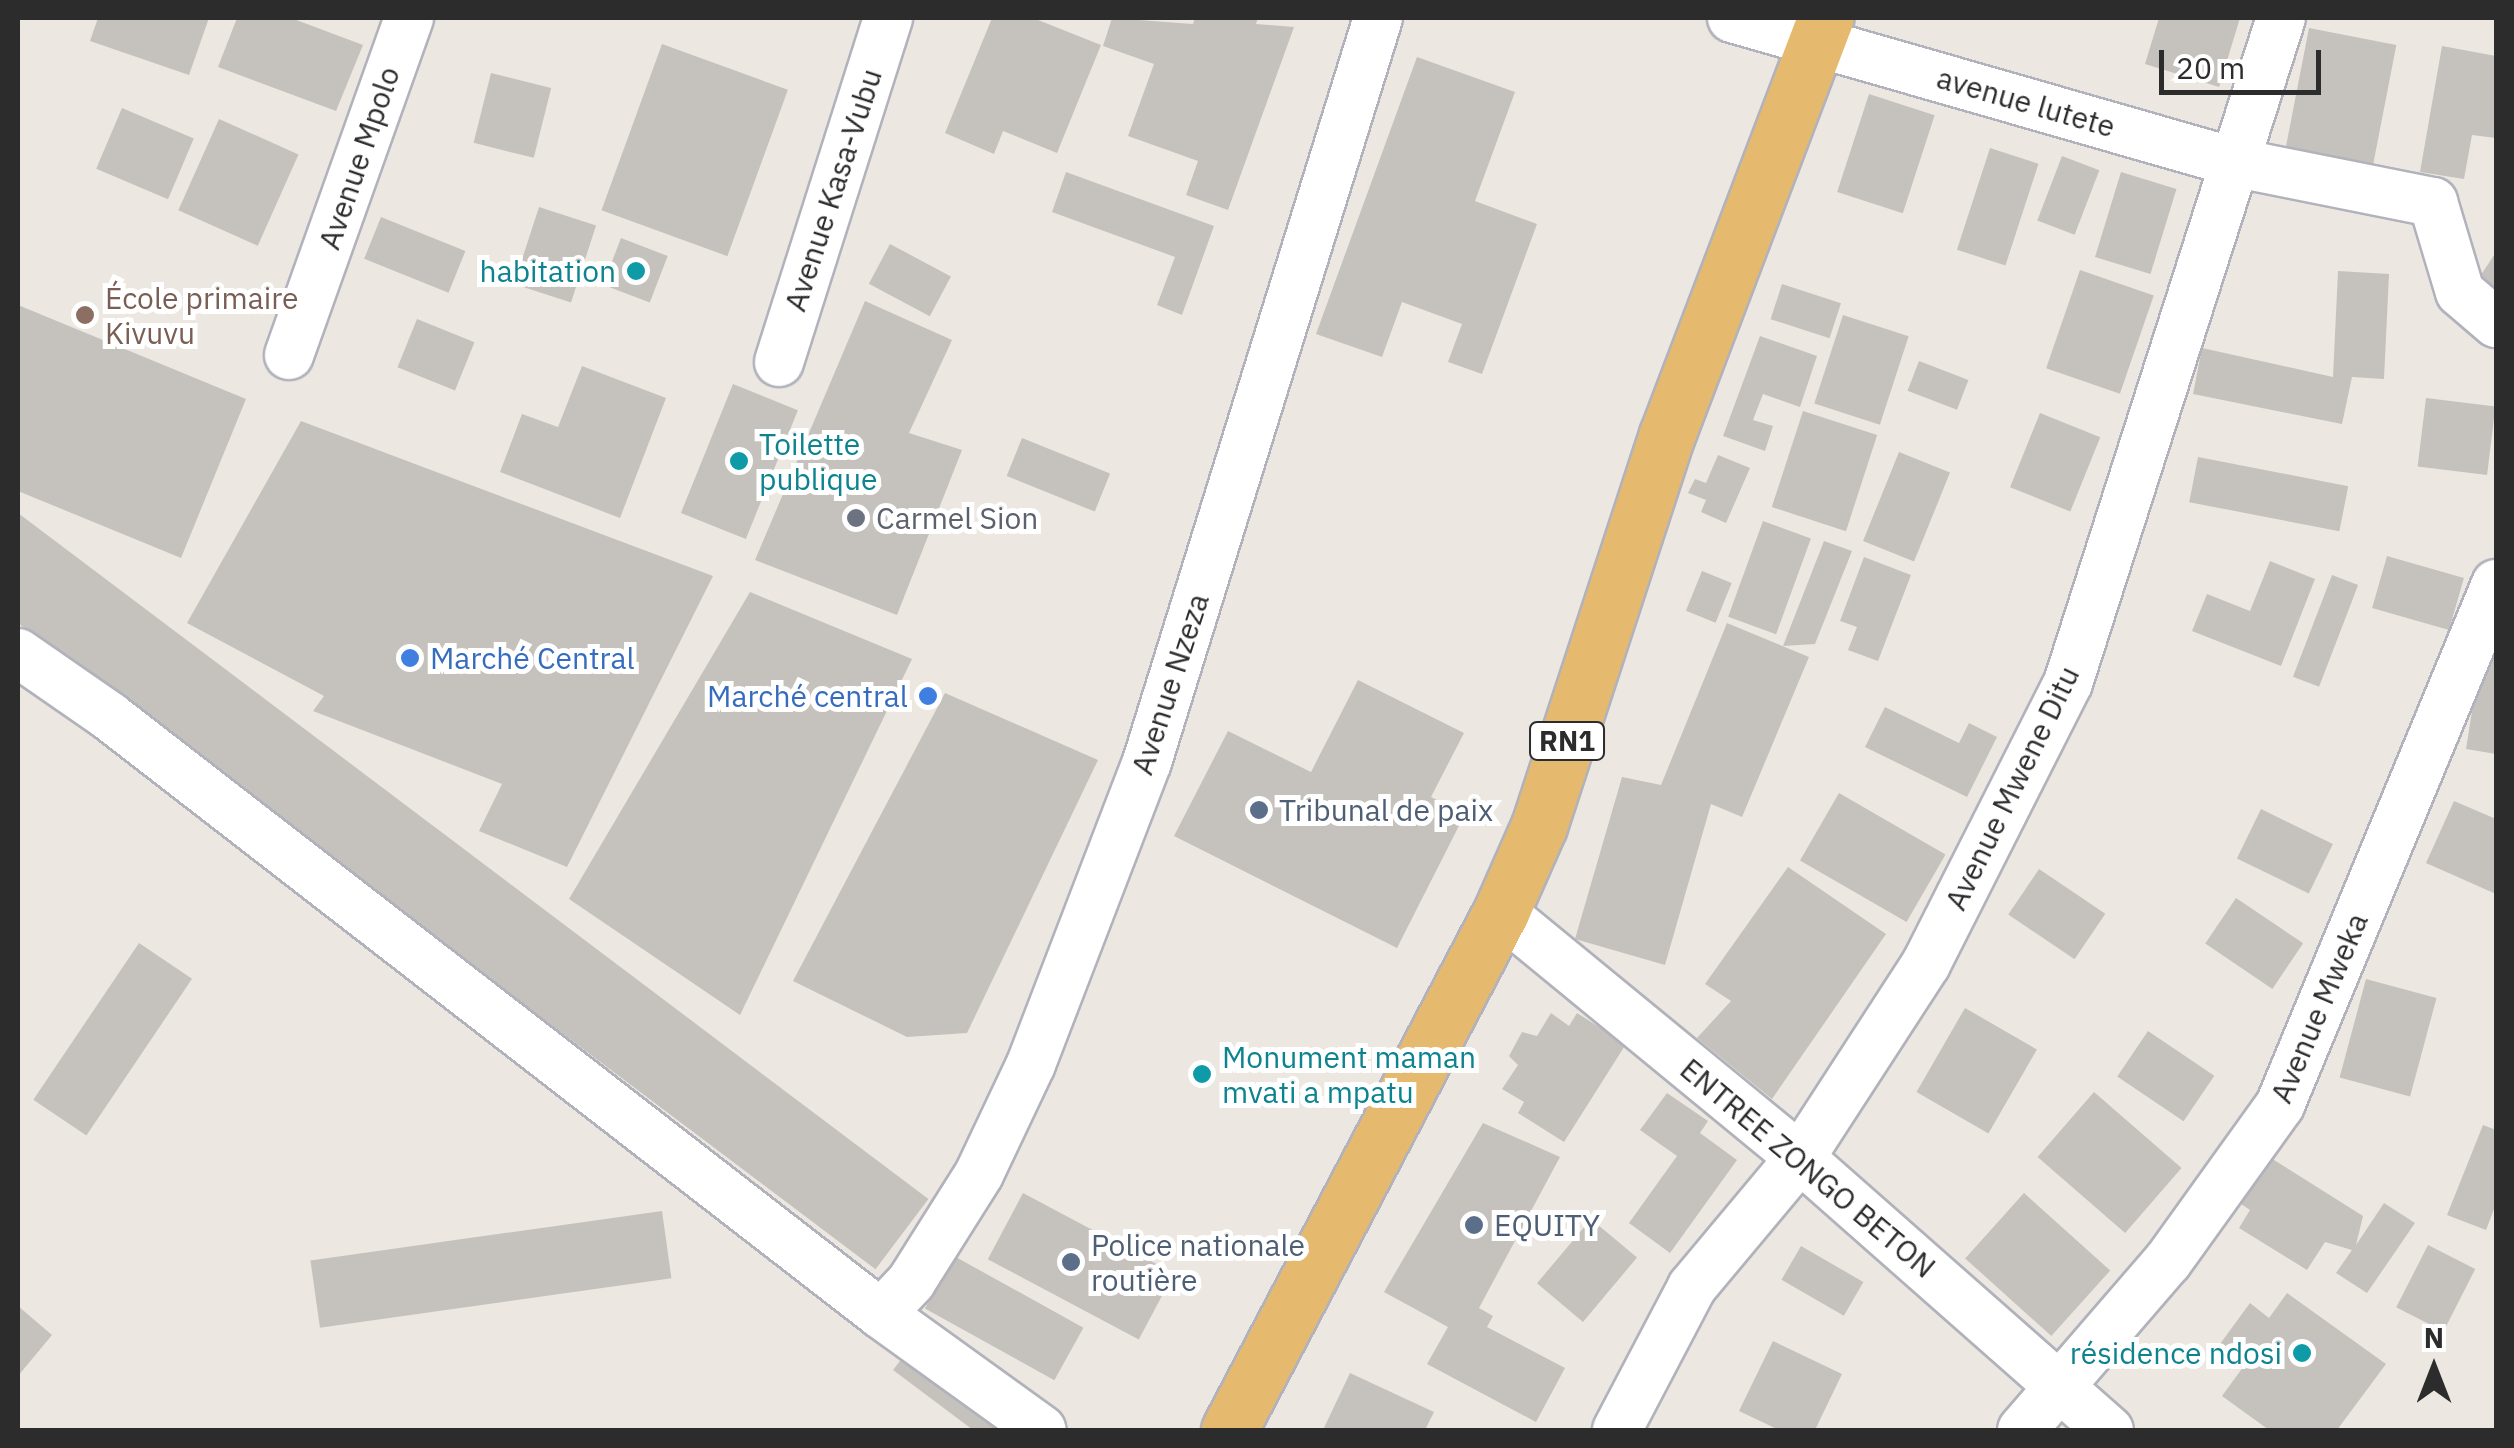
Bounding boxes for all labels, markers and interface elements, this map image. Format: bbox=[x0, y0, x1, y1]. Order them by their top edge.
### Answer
scale bar bbox=[2164, 30, 2326, 92]
text: 20 m bbox=[2176, 48, 2245, 87]
street label: avenue lutete bbox=[1933, 59, 2119, 145]
street label: Avenue Mpolo bbox=[311, 62, 407, 254]
street label: Avenue Kasa-Vubu bbox=[777, 64, 889, 316]
place label: habitation bbox=[480, 253, 616, 289]
marker: habitation bbox=[625, 260, 647, 282]
place label: École primaire Kivuvu bbox=[105, 280, 299, 350]
marker: École primaire Kivuvu bbox=[74, 304, 96, 326]
place label: Toilette publique bbox=[759, 426, 877, 496]
marker: Toilette publique bbox=[728, 450, 750, 472]
place label: Carmel Sion bbox=[876, 500, 1038, 536]
marker: Carmel Sion bbox=[845, 507, 867, 529]
street label: Avenue Nzeza bbox=[1124, 589, 1216, 779]
place label: Marché Central bbox=[430, 640, 635, 676]
marker: Marché Central bbox=[399, 647, 421, 669]
street label: Avenue Mwene Ditu bbox=[1937, 660, 2087, 916]
place label: Marché central bbox=[707, 678, 908, 714]
marker: Marché central bbox=[917, 685, 939, 707]
road number: RN1 bbox=[1527, 718, 1607, 764]
place label: Tribunal de paix bbox=[1279, 792, 1493, 828]
marker: Tribunal de paix bbox=[1248, 799, 1270, 821]
street label: Avenue Mweka bbox=[2263, 908, 2375, 1108]
place label: Monument maman mvati a mpatu bbox=[1222, 1039, 1476, 1110]
street label: ENTREE ZONGO BETON bbox=[1673, 1051, 1943, 1285]
marker: Monument maman mvati a mpatu bbox=[1191, 1063, 1213, 1085]
place label: EQUITY bbox=[1494, 1207, 1600, 1243]
marker: EQUITY bbox=[1463, 1214, 1485, 1236]
place label: Police nationale routière bbox=[1091, 1227, 1305, 1298]
marker: Police nationale routière bbox=[1060, 1251, 1082, 1273]
north arrow bbox=[2384, 1318, 2484, 1418]
text: N bbox=[2424, 1319, 2444, 1356]
place label: résidence ndosi bbox=[2070, 1335, 2282, 1371]
marker: résidence ndosi bbox=[2291, 1342, 2313, 1364]

